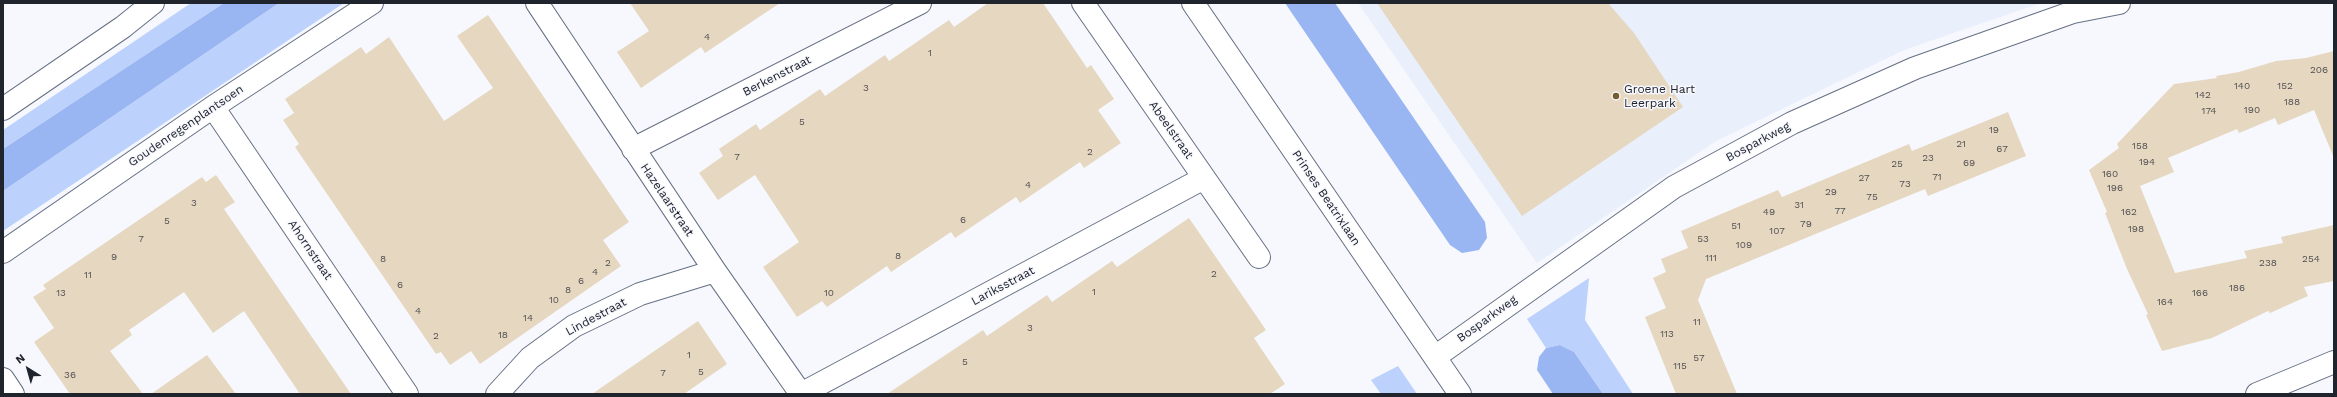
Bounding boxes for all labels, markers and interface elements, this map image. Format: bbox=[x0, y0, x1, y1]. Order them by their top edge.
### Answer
house number: 4 bbox=[704, 31, 710, 43]
house number: 1 bbox=[928, 47, 932, 59]
street label: Berkenstraat bbox=[740, 53, 814, 99]
house number: 206 bbox=[2310, 64, 2328, 76]
house number: 140 bbox=[2234, 80, 2250, 92]
house number: 152 bbox=[2277, 80, 2293, 92]
street label: Goudenregenplantsoen bbox=[126, 82, 246, 170]
house number: 3 bbox=[863, 82, 869, 94]
place label: Groene Hart Leerpark bbox=[1624, 82, 1695, 110]
house number: 142 bbox=[2195, 89, 2211, 101]
marker: Groene Hart Leerpark bbox=[1611, 91, 1621, 101]
house number: 188 bbox=[2284, 96, 2300, 108]
street label: Abeelstraat bbox=[1146, 98, 1196, 162]
house number: 190 bbox=[2244, 104, 2260, 116]
house number: 174 bbox=[2202, 105, 2216, 117]
house number: 5 bbox=[799, 116, 805, 128]
street label: Bosparkweg bbox=[1723, 119, 1793, 165]
house number: 19 bbox=[1989, 124, 1999, 136]
house number: 21 bbox=[1956, 138, 1966, 150]
house number: 158 bbox=[2132, 140, 2148, 152]
house number: 67 bbox=[1996, 143, 2008, 155]
house number: 2 bbox=[1087, 146, 1093, 158]
street label: Prinses Beatrixlaan bbox=[1289, 148, 1363, 248]
house number: 7 bbox=[734, 151, 740, 163]
house number: 23 bbox=[1922, 152, 1934, 164]
house number: 194 bbox=[2139, 156, 2155, 168]
house number: 69 bbox=[1963, 157, 1975, 169]
house number: 25 bbox=[1891, 158, 1903, 170]
street label: Hazelaarstraat bbox=[637, 161, 697, 239]
house number: 160 bbox=[2102, 168, 2118, 180]
house number: 71 bbox=[1932, 171, 1942, 183]
house number: 27 bbox=[1858, 172, 1870, 184]
house number: 73 bbox=[1899, 178, 1911, 190]
house number: 4 bbox=[1025, 179, 1031, 191]
house number: 196 bbox=[2107, 182, 2123, 194]
house number: 29 bbox=[1825, 186, 1837, 198]
house number: 75 bbox=[1866, 191, 1878, 203]
house number: 3 bbox=[191, 197, 197, 209]
house number: 31 bbox=[1794, 199, 1804, 211]
house number: 77 bbox=[1834, 205, 1846, 217]
house number: 49 bbox=[1763, 206, 1775, 218]
house number: 162 bbox=[2121, 206, 2137, 218]
house number: 6 bbox=[960, 214, 966, 226]
house number: 5 bbox=[164, 215, 170, 227]
street label: Ahornstraat bbox=[285, 217, 335, 283]
house number: 79 bbox=[1800, 218, 1812, 230]
house number: 51 bbox=[1731, 220, 1741, 232]
house number: 198 bbox=[2128, 223, 2144, 235]
house number: 107 bbox=[1769, 225, 1785, 237]
house number: 7 bbox=[138, 233, 144, 245]
house number: 53 bbox=[1697, 233, 1709, 245]
house number: 109 bbox=[1736, 239, 1752, 251]
house number: 8 bbox=[895, 250, 901, 262]
house number: 9 bbox=[111, 251, 117, 263]
house number: 111 bbox=[1705, 252, 1717, 264]
house number: 8 bbox=[380, 253, 386, 265]
house number: 254 bbox=[2302, 253, 2320, 265]
house number: 2 bbox=[605, 257, 611, 269]
house number: 238 bbox=[2259, 257, 2277, 269]
street label: Lariksstraat bbox=[969, 263, 1037, 309]
house number: 4 bbox=[592, 266, 598, 278]
house number: 2 bbox=[1211, 268, 1217, 280]
house number: 11 bbox=[84, 269, 92, 281]
house number: 6 bbox=[578, 275, 584, 287]
house number: 6 bbox=[397, 279, 403, 291]
house number: 186 bbox=[2229, 282, 2245, 294]
house number: 8 bbox=[565, 284, 571, 296]
house number: 1 bbox=[1092, 286, 1096, 298]
house number: 13 bbox=[56, 287, 66, 299]
house number: 10 bbox=[824, 287, 834, 299]
house number: 166 bbox=[2192, 287, 2208, 299]
street label: Bosparkweg bbox=[1454, 292, 1520, 346]
house number: 10 bbox=[549, 294, 559, 306]
street label: Lindestraat bbox=[563, 295, 629, 339]
house number: 164 bbox=[2157, 296, 2173, 308]
house number: 4 bbox=[415, 305, 421, 317]
house number: 14 bbox=[523, 312, 533, 324]
house number: 11 bbox=[1693, 316, 1701, 328]
house number: 3 bbox=[1027, 322, 1033, 334]
house number: 113 bbox=[1660, 328, 1674, 340]
house number: 18 bbox=[498, 329, 508, 341]
house number: 2 bbox=[433, 330, 439, 342]
north arrow bbox=[8, 349, 48, 389]
house number: 1 bbox=[687, 349, 691, 361]
text: N bbox=[13, 351, 28, 367]
house number: 57 bbox=[1693, 352, 1705, 364]
house number: 5 bbox=[962, 356, 968, 368]
house number: 115 bbox=[1673, 360, 1687, 372]
house number: 5 bbox=[698, 366, 704, 378]
house number: 7 bbox=[660, 367, 666, 379]
house number: 36 bbox=[64, 369, 76, 381]

